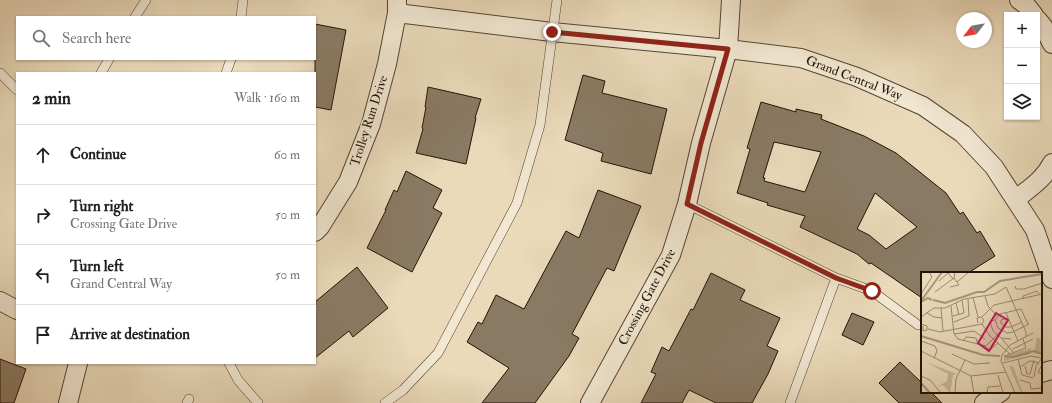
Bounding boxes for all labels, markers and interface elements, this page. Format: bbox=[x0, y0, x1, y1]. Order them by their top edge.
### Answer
north arrow bbox=[956, 12, 992, 48]
map controls bbox=[1004, 12, 1040, 120]
button: + bbox=[1004, 12, 1040, 48]
search box bbox=[16, 16, 316, 60]
route end bbox=[543, 23, 561, 41]
icon: search bbox=[30, 27, 52, 49]
text: Search here bbox=[62, 29, 131, 48]
button: − bbox=[1004, 48, 1040, 84]
street label: Grand Central Way bbox=[803, 52, 905, 105]
street label: Trolley Run Drive bbox=[347, 73, 392, 169]
button: layers bbox=[1004, 84, 1040, 120]
text: 2 min bbox=[32, 88, 71, 109]
text: Walk · 160 m bbox=[234, 90, 300, 106]
icon: ahead bbox=[32, 144, 54, 166]
text: Continue bbox=[70, 145, 126, 164]
text: 60 m bbox=[274, 147, 300, 163]
text: Turn right bbox=[70, 197, 133, 216]
icon: right bbox=[32, 204, 54, 226]
text: 50 m bbox=[275, 207, 300, 223]
text: Crossing Gate Drive bbox=[70, 216, 177, 232]
street label: Crossing Gate Drive bbox=[615, 245, 679, 348]
text: Turn left bbox=[70, 257, 124, 276]
icon: left bbox=[32, 264, 54, 286]
text: 50 m bbox=[275, 267, 300, 283]
inset map bbox=[921, 272, 1042, 393]
text: Grand Central Way bbox=[70, 276, 172, 292]
route start bbox=[863, 282, 881, 300]
icon: arrive bbox=[32, 324, 54, 346]
text: Arrive at destination bbox=[70, 325, 190, 344]

